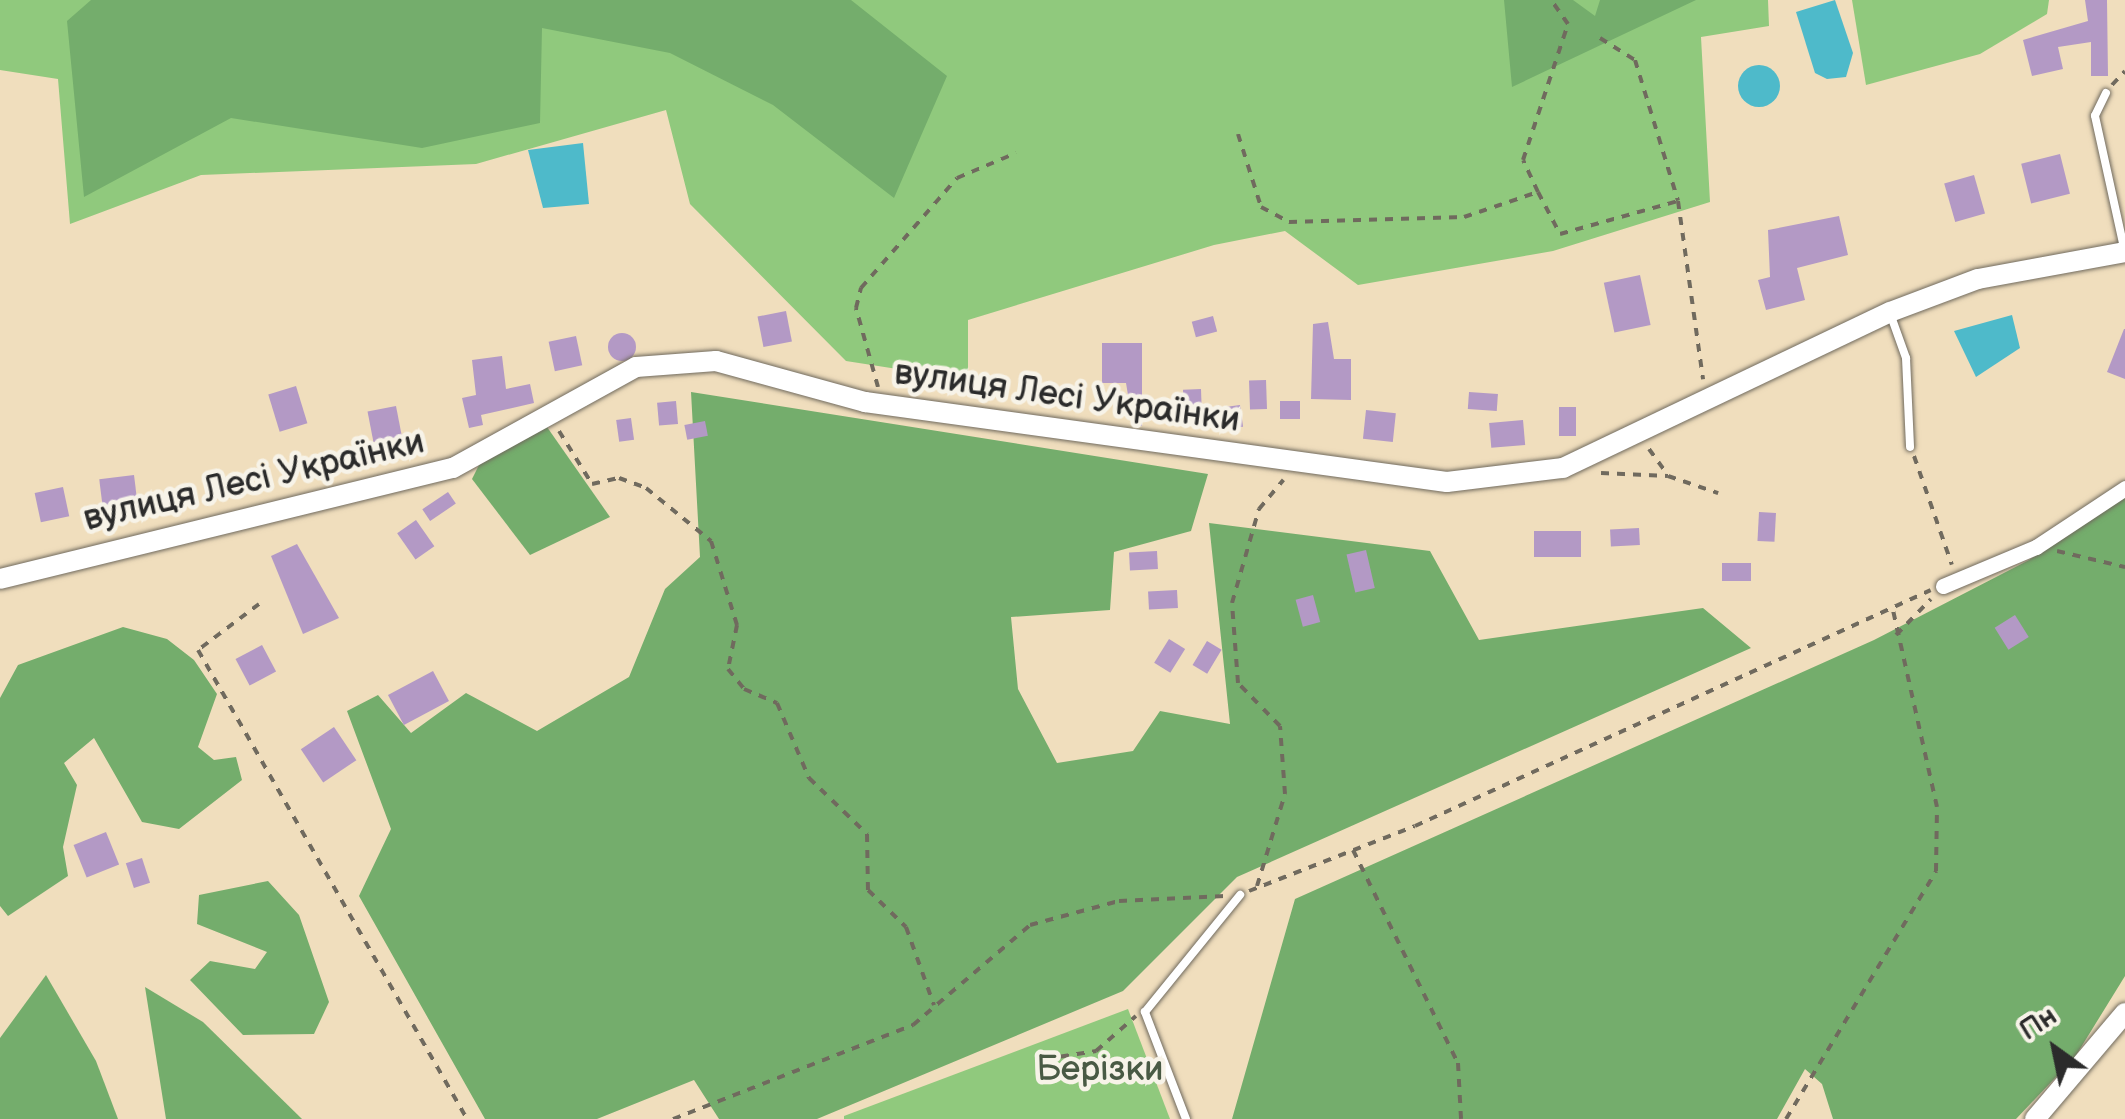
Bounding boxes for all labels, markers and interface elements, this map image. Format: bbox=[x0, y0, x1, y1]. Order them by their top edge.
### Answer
street label: вулиця Лесі Українки bbox=[892, 352, 1242, 442]
street label: вулиця Лесі Українки bbox=[79, 421, 429, 541]
north arrow bbox=[2005, 999, 2105, 1099]
text: Пн bbox=[2014, 999, 2063, 1047]
park label: Берізки bbox=[1036, 1049, 1164, 1091]

